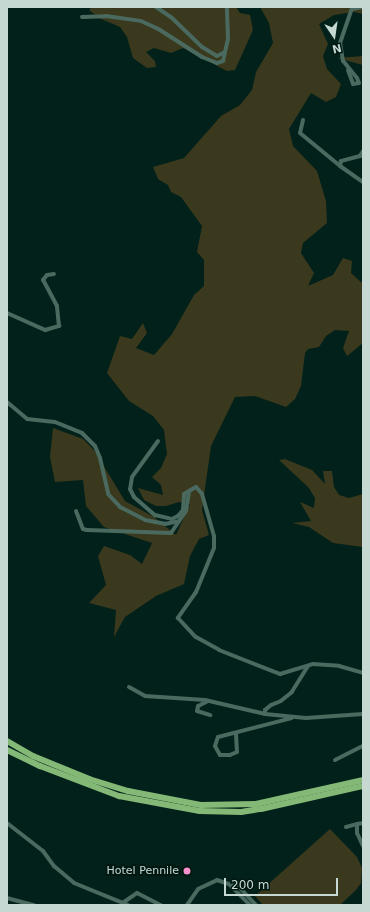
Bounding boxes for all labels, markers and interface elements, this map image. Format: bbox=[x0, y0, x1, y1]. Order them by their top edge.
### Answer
north arrow bbox=[314, 16, 354, 56]
text: N bbox=[331, 41, 343, 56]
place label: Hotel Pennile bbox=[107, 864, 179, 878]
marker: Hotel Pennile bbox=[182, 866, 192, 876]
scale bar bbox=[226, 870, 340, 896]
text: 200 m bbox=[231, 878, 269, 892]

